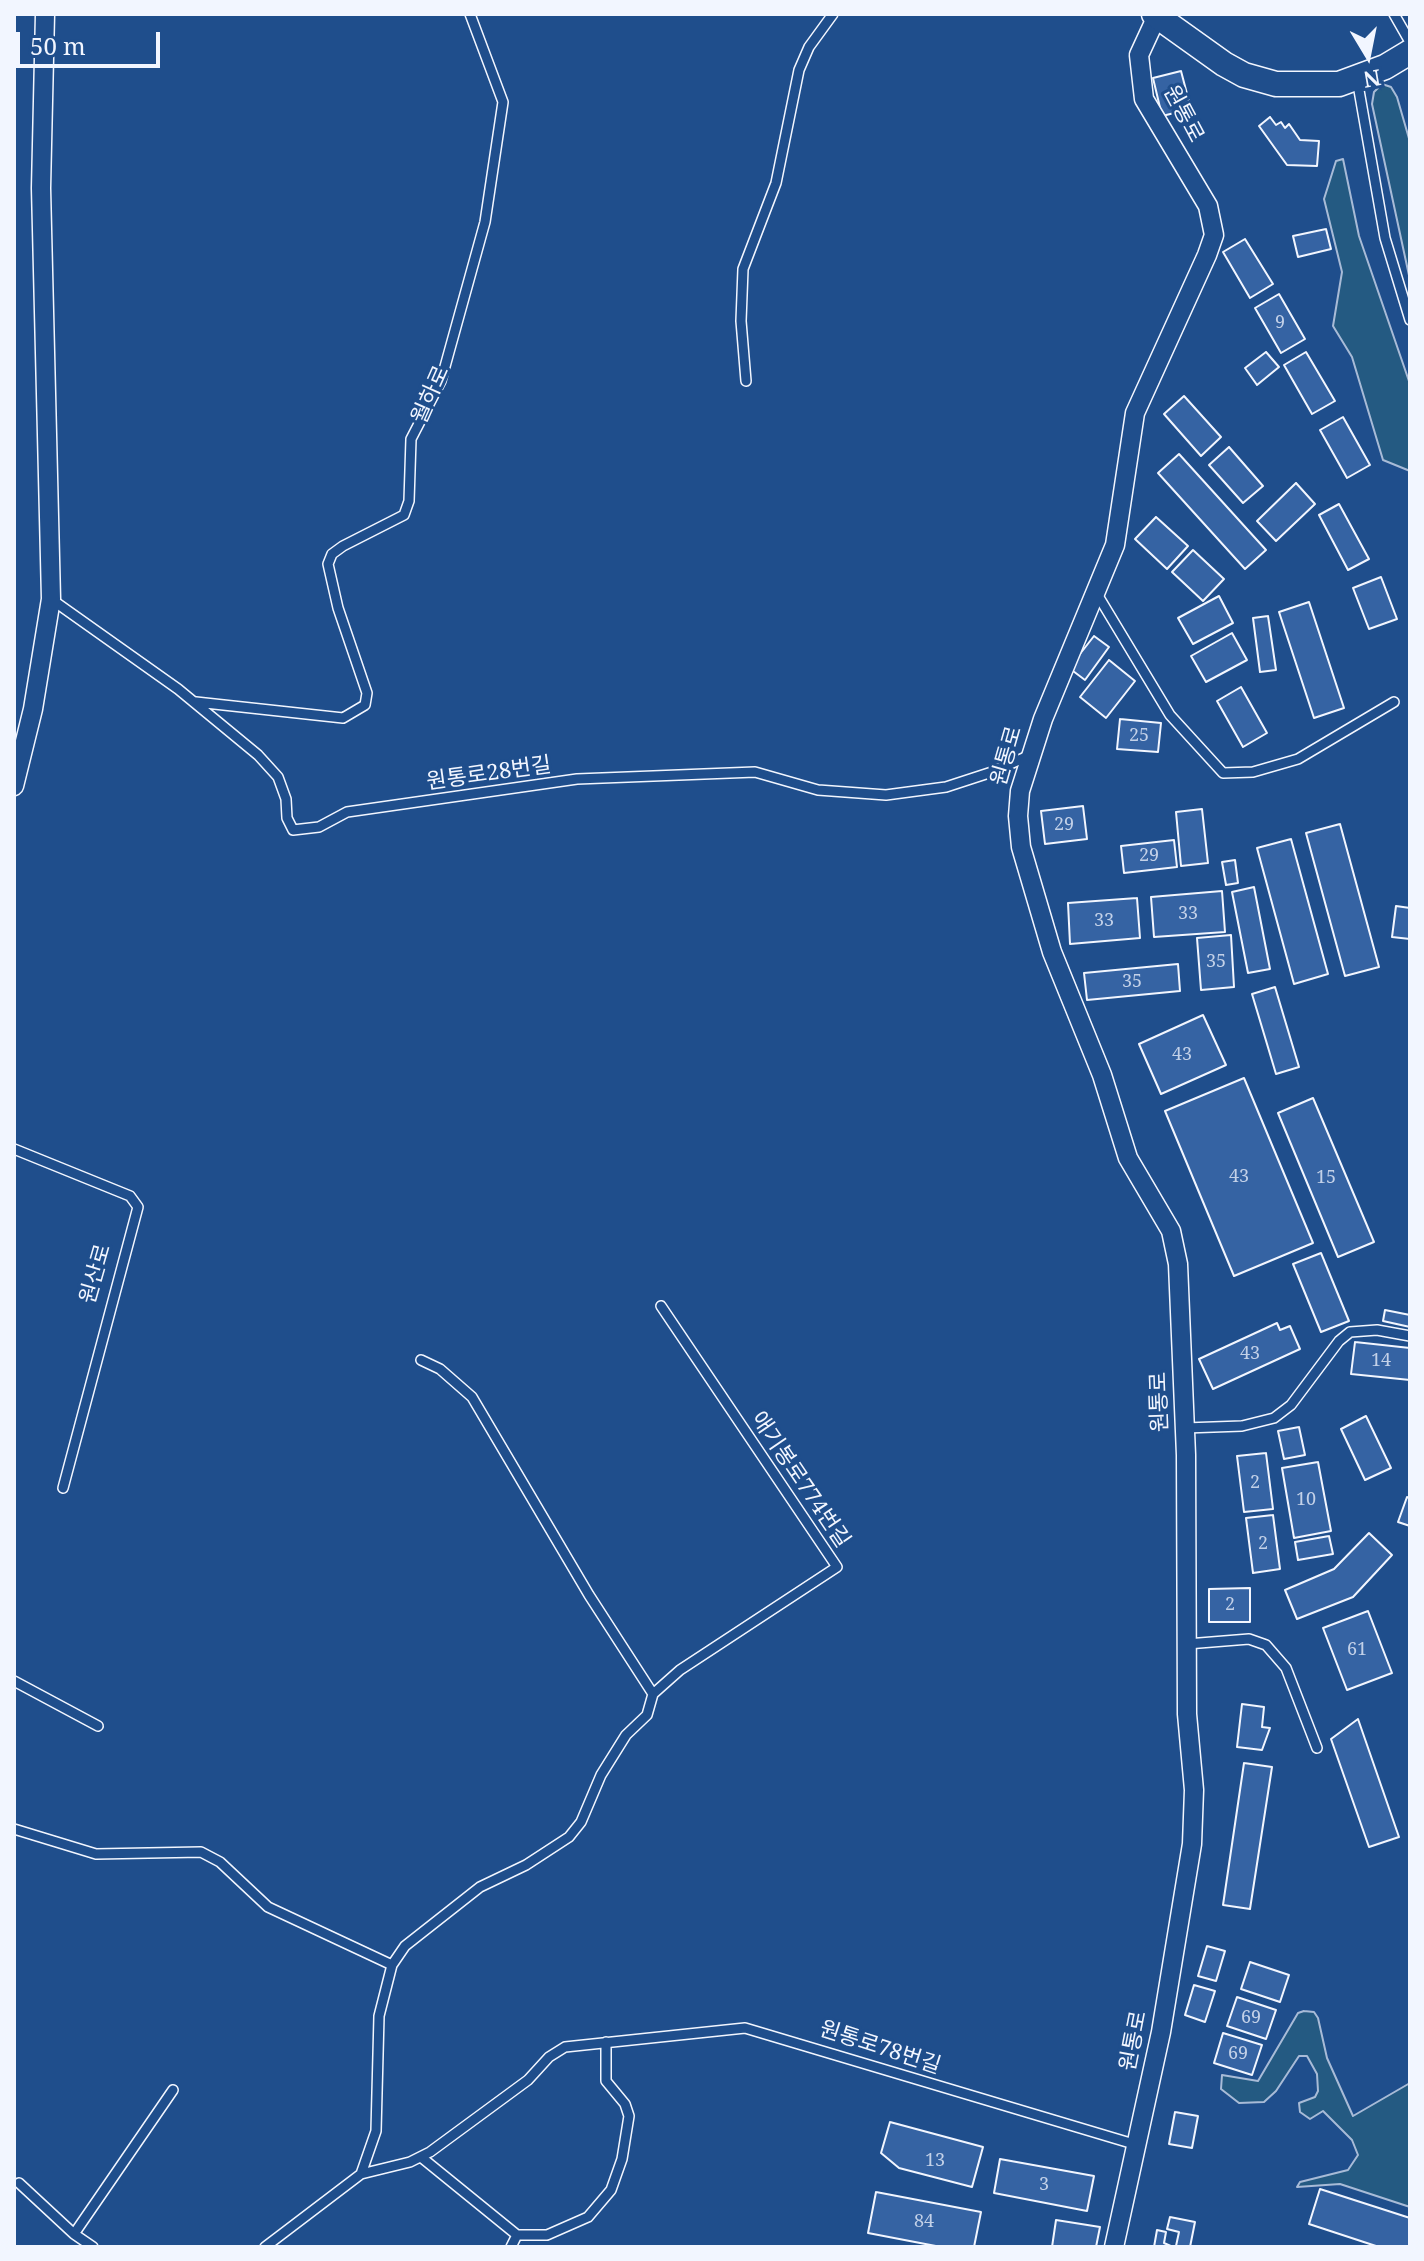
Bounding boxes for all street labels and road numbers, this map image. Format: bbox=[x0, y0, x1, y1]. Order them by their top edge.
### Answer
street label: 원통로 bbox=[1157, 81, 1209, 147]
street label: 월하로 bbox=[407, 362, 455, 428]
street label: 원통로 bbox=[986, 723, 1028, 789]
street label: 원통로28번길 bbox=[425, 752, 553, 796]
street label: 원산로 bbox=[75, 1241, 117, 1307]
street label: 원통로 bbox=[1146, 1371, 1174, 1433]
street label: 애기봉로774번길 bbox=[745, 1407, 855, 1553]
street label: 원통로 bbox=[1115, 2009, 1153, 2073]
street label: 원통로78번길 bbox=[816, 2016, 944, 2080]

